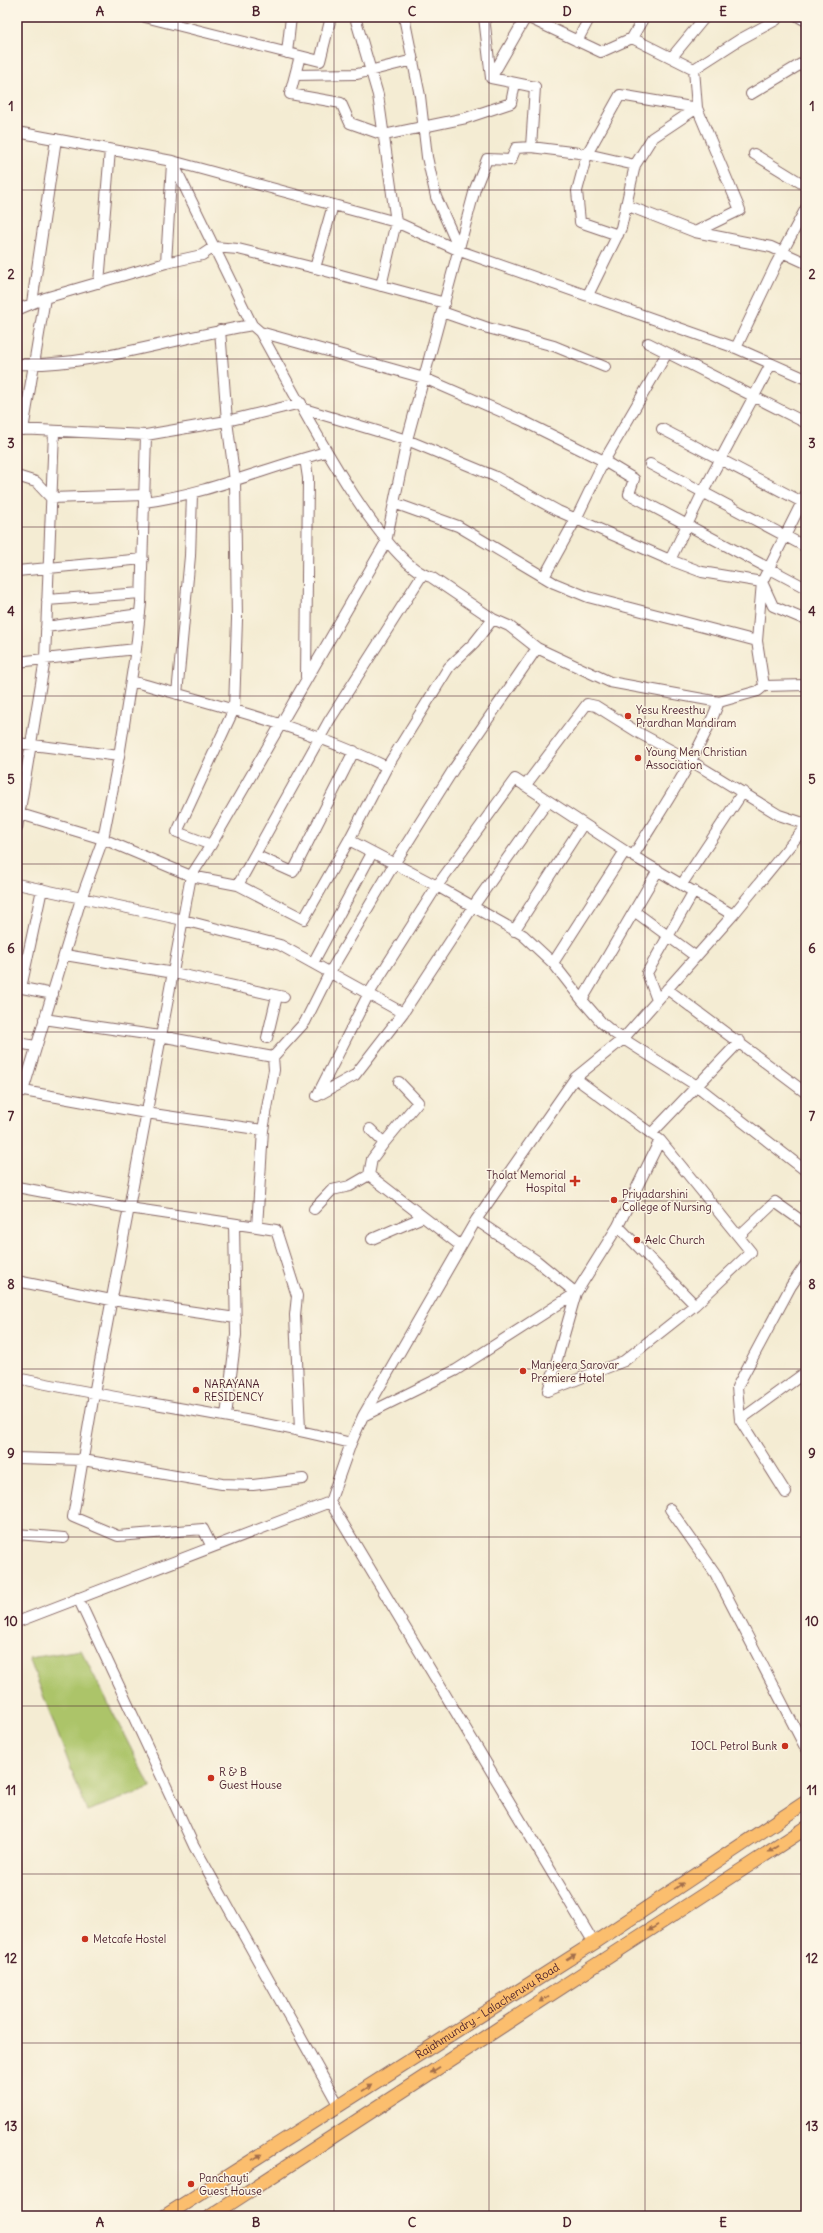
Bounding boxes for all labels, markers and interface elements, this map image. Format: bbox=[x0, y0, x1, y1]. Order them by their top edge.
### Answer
text: A bbox=[96, 3, 105, 20]
text: B bbox=[252, 3, 261, 20]
text: C bbox=[408, 3, 417, 20]
text: D bbox=[562, 3, 572, 20]
text: E bbox=[719, 3, 727, 20]
text: 1 bbox=[8, 98, 14, 115]
text: 1 bbox=[809, 98, 815, 115]
text: 2 bbox=[7, 266, 15, 283]
text: 2 bbox=[808, 266, 816, 283]
text: 3 bbox=[7, 435, 15, 452]
text: 3 bbox=[808, 435, 816, 452]
text: 4 bbox=[7, 603, 15, 620]
text: 4 bbox=[808, 603, 816, 620]
place label: Yesu Kreesthu Prardhan Mandiram bbox=[636, 703, 737, 730]
marker: Yesu Kreesthu Prardhan Mandiram bbox=[623, 711, 633, 721]
place label: Young Men Christian Association bbox=[646, 745, 747, 772]
marker: Young Men Christian Association bbox=[633, 753, 643, 763]
text: 5 bbox=[7, 771, 15, 788]
text: 5 bbox=[808, 771, 816, 788]
text: 6 bbox=[7, 940, 15, 957]
text: 6 bbox=[808, 940, 816, 957]
text: 7 bbox=[8, 1108, 15, 1125]
text: 7 bbox=[809, 1108, 816, 1125]
place label: Tholat Memorial Hospital bbox=[486, 1168, 566, 1195]
marker: Tholat Memorial Hospital bbox=[569, 1175, 581, 1187]
place label: Priyadarshini College of Nursing bbox=[622, 1187, 712, 1214]
marker: Priyadarshini College of Nursing bbox=[609, 1195, 619, 1205]
place label: Aelc Church bbox=[645, 1233, 705, 1247]
marker: Aelc Church bbox=[632, 1235, 642, 1245]
text: 8 bbox=[7, 1276, 15, 1293]
text: 8 bbox=[808, 1276, 816, 1293]
place label: Manjeera Sarovar Premiere Hotel bbox=[531, 1358, 620, 1385]
marker: Manjeera Sarovar Premiere Hotel bbox=[518, 1366, 528, 1376]
place label: NARAYANA RESIDENCY bbox=[204, 1377, 264, 1404]
marker: NARAYANA RESIDENCY bbox=[191, 1385, 201, 1395]
text: 9 bbox=[7, 1445, 15, 1462]
text: 9 bbox=[808, 1445, 816, 1462]
text: 10 bbox=[4, 1613, 18, 1630]
text: 10 bbox=[805, 1613, 819, 1630]
place label: IOCL Petrol Bunk bbox=[691, 1739, 777, 1753]
marker: IOCL Petrol Bunk bbox=[780, 1741, 790, 1751]
place label: R & B Guest House bbox=[219, 1765, 282, 1792]
marker: R & B Guest House bbox=[206, 1773, 216, 1783]
text: 11 bbox=[6, 1782, 16, 1799]
text: 11 bbox=[807, 1782, 817, 1799]
one-way arrow bbox=[767, 1846, 779, 1853]
one-way arrow bbox=[674, 1882, 685, 1890]
one-way arrow bbox=[648, 1924, 658, 1932]
place label: Metcafe Hostel bbox=[93, 1932, 166, 1946]
marker: Metcafe Hostel bbox=[80, 1934, 90, 1944]
text: 12 bbox=[5, 1950, 17, 1967]
text: 12 bbox=[806, 1950, 818, 1967]
one-way arrow bbox=[565, 1954, 577, 1961]
street label: Rajahmundry - Lalacheruvu Road bbox=[413, 1960, 562, 2062]
one-way arrow bbox=[539, 1995, 549, 2003]
one-way arrow bbox=[430, 2066, 440, 2074]
one-way arrow bbox=[362, 2084, 372, 2092]
text: 13 bbox=[5, 2118, 17, 2135]
text: 13 bbox=[806, 2118, 818, 2135]
one-way arrow bbox=[251, 2154, 263, 2161]
place label: Panchayti Guest House bbox=[199, 2171, 262, 2198]
marker: Panchayti Guest House bbox=[186, 2179, 196, 2189]
text: A bbox=[96, 2214, 105, 2231]
text: B bbox=[252, 2214, 261, 2231]
text: C bbox=[408, 2214, 417, 2231]
text: D bbox=[562, 2214, 572, 2231]
text: E bbox=[719, 2214, 727, 2231]

